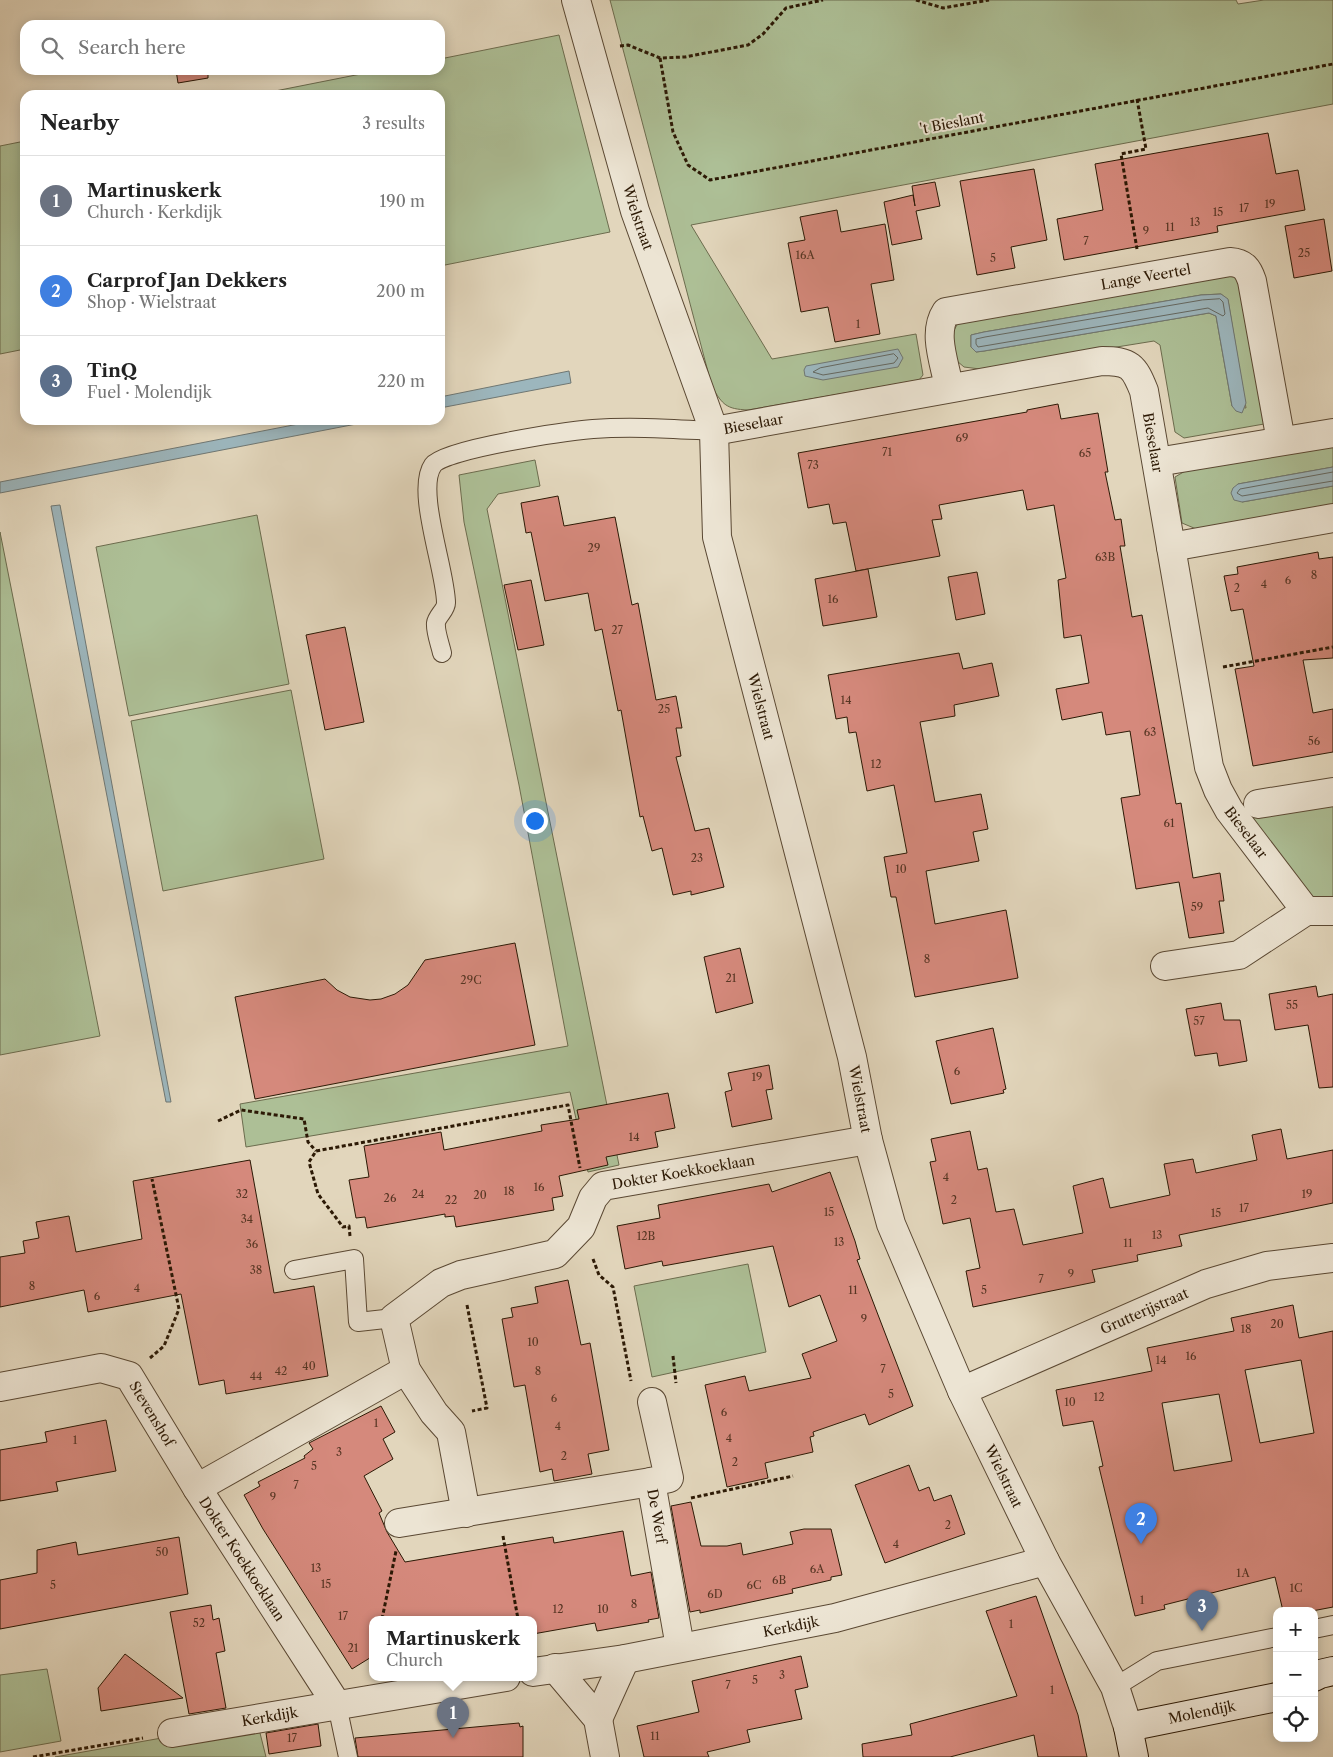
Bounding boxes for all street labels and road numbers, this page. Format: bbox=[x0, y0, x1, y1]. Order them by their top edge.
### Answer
street label: 't Bieslant bbox=[918, 108, 986, 138]
street label: Wielstraat bbox=[619, 181, 657, 253]
street label: Lange Veertel bbox=[1099, 260, 1192, 294]
street label: Bieselaar bbox=[722, 410, 785, 438]
street label: Bieselaar bbox=[1139, 411, 1167, 474]
street label: Wielstraat bbox=[743, 670, 778, 742]
street label: Bieselaar bbox=[1221, 803, 1272, 862]
street label: Wielstraat bbox=[845, 1063, 875, 1134]
street label: Dokter Koekkoeklaan bbox=[610, 1151, 756, 1193]
street label: Grutterijstraat bbox=[1097, 1284, 1191, 1338]
street label: Stevenshof bbox=[125, 1378, 180, 1451]
street label: Wielstraat bbox=[980, 1441, 1027, 1511]
street label: De Werf bbox=[643, 1487, 671, 1547]
street label: Dokter Koekkoeklaan bbox=[195, 1493, 289, 1625]
street label: Kerkdijk bbox=[761, 1612, 821, 1641]
street label: Molendijk bbox=[1167, 1696, 1238, 1728]
street label: Kerkdijk bbox=[240, 1703, 300, 1730]

